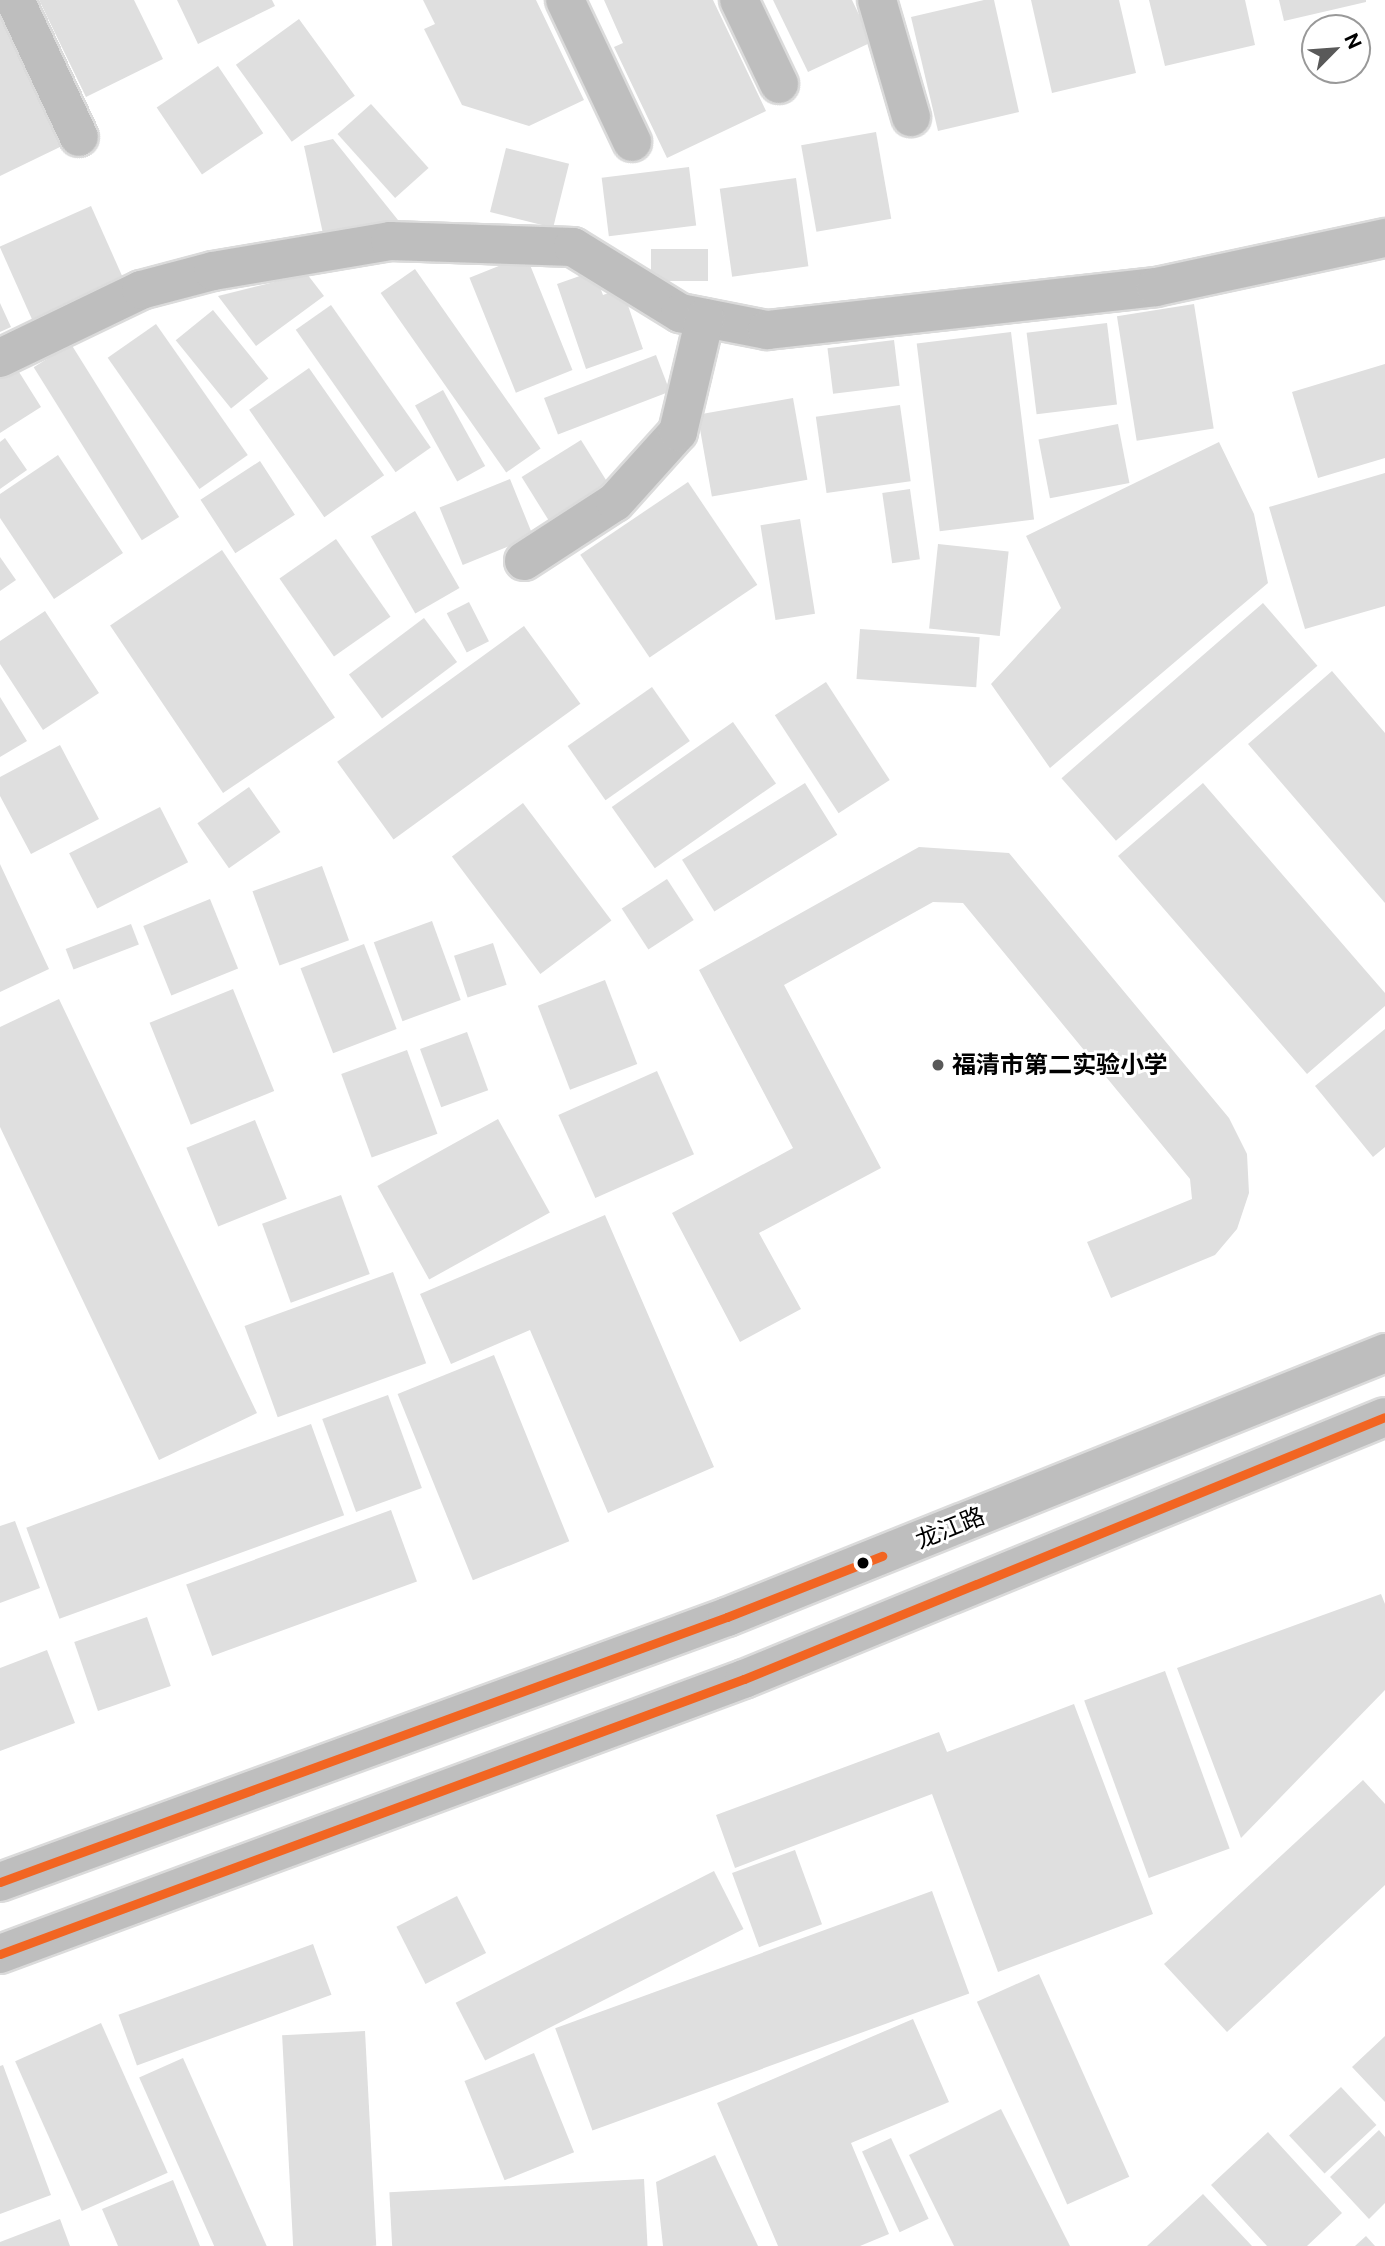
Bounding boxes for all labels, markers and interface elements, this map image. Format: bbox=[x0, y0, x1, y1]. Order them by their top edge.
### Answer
north arrow bbox=[1301, 14, 1371, 84]
text: N bbox=[1340, 30, 1366, 52]
place label: 福清市第二实验小学 bbox=[952, 1051, 1168, 1079]
marker: 福清市第二实验小学 bbox=[930, 1057, 946, 1073]
street label: 龙江路 bbox=[911, 1501, 989, 1555]
unlabelled marker bbox=[856, 1556, 870, 1570]

